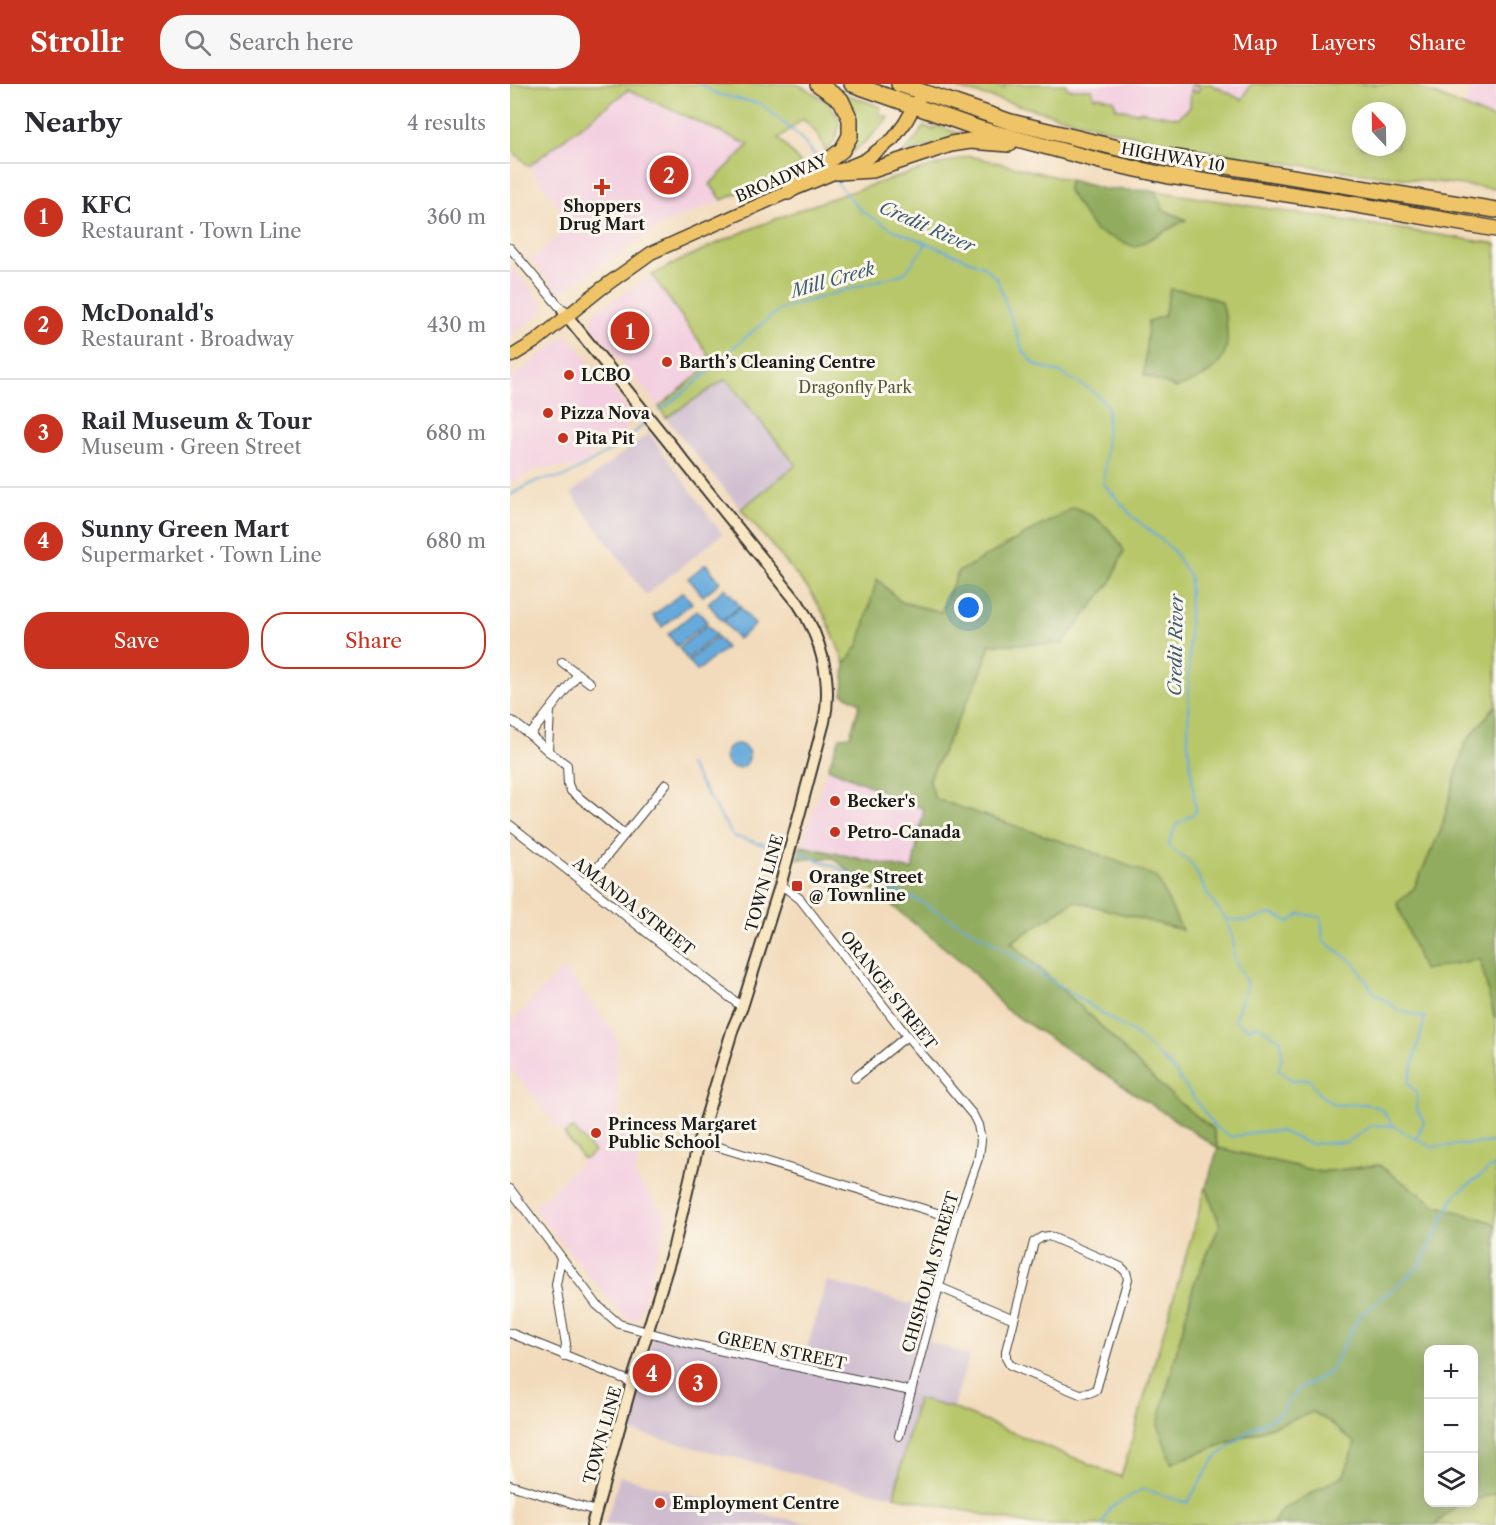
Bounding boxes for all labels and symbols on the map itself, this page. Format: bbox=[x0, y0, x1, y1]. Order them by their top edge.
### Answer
north arrow bbox=[1352, 102, 1406, 156]
street label: HIGHWAY 10 bbox=[1120, 138, 1226, 176]
street label: BROADWAY bbox=[732, 149, 831, 206]
pin: 2 bbox=[650, 152, 688, 197]
marker: Shoppers Drug Mart bbox=[595, 180, 609, 194]
place label: Shoppers Drug Mart bbox=[559, 196, 646, 234]
water label: Credit River bbox=[876, 196, 980, 258]
water label: Mill Creek bbox=[787, 257, 878, 303]
pin: 1 bbox=[610, 308, 650, 354]
place label: Barth’s Cleaning Centre bbox=[679, 352, 876, 372]
marker: Barth’s Cleaning Centre bbox=[660, 355, 674, 369]
place label: LCBO bbox=[581, 365, 631, 385]
marker: LCBO bbox=[562, 368, 576, 382]
park label: Dragonfly Park bbox=[798, 377, 913, 397]
place label: Pizza Nova bbox=[560, 403, 651, 423]
marker: Pizza Nova bbox=[541, 406, 555, 420]
place label: Pita Pit bbox=[575, 428, 635, 448]
marker: Pita Pit bbox=[556, 431, 570, 445]
water label: Credit River bbox=[1164, 592, 1188, 696]
your location bbox=[954, 593, 983, 622]
place label: Becker's bbox=[847, 791, 916, 811]
marker: Becker's bbox=[828, 794, 842, 808]
place label: Petro-Canada bbox=[847, 822, 961, 842]
marker: Petro-Canada bbox=[828, 825, 842, 839]
street label: TOWN LINE bbox=[741, 832, 787, 934]
street label: AMANDA STREET bbox=[569, 852, 699, 960]
place label: Orange Street @ Townline bbox=[809, 867, 924, 905]
marker: Orange Street @ Townline bbox=[790, 879, 804, 893]
street label: ORANGE STREET bbox=[836, 927, 942, 1053]
place label: Princess Margaret Public School bbox=[608, 1114, 757, 1152]
marker: Princess Margaret Public School bbox=[589, 1126, 603, 1140]
street label: CHISHOLM STREET bbox=[897, 1189, 963, 1355]
street label: GREEN STREET bbox=[716, 1327, 848, 1373]
pin: 4 bbox=[632, 1350, 672, 1396]
pin: 3 bbox=[678, 1360, 717, 1406]
street label: TOWN LINE bbox=[579, 1384, 625, 1486]
place label: Employment Centre bbox=[672, 1493, 840, 1513]
marker: Employment Centre bbox=[653, 1496, 667, 1510]

